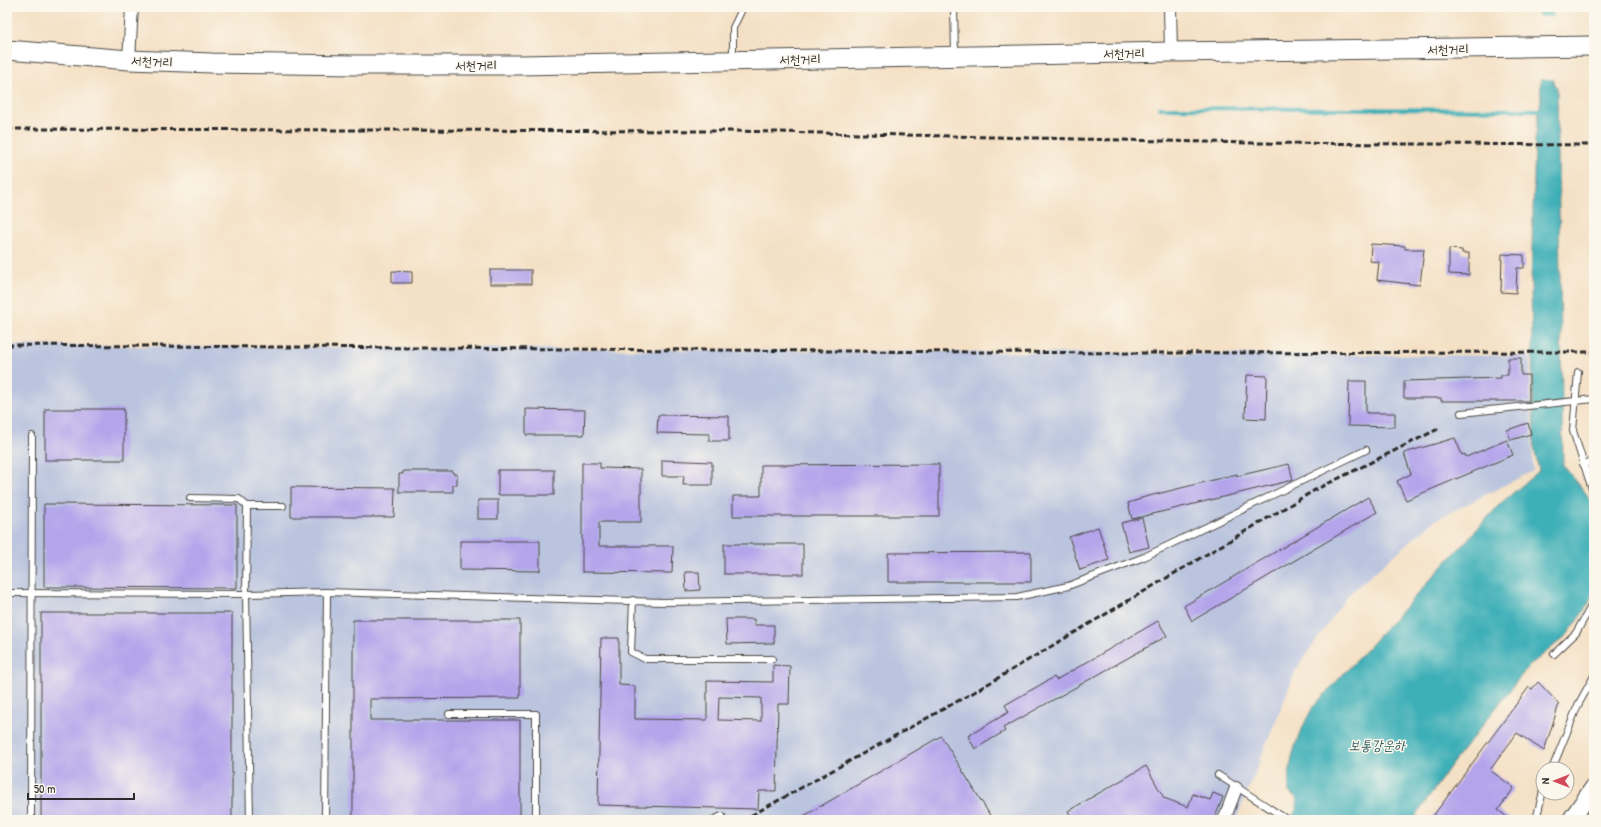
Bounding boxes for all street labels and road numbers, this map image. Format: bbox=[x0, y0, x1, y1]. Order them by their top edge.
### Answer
street label: 서천거리 bbox=[1427, 40, 1469, 58]
street label: 서천거리 bbox=[1103, 44, 1145, 62]
street label: 서천거리 bbox=[779, 50, 821, 68]
street label: 서천거리 bbox=[131, 51, 173, 71]
street label: 서천거리 bbox=[455, 56, 497, 74]

